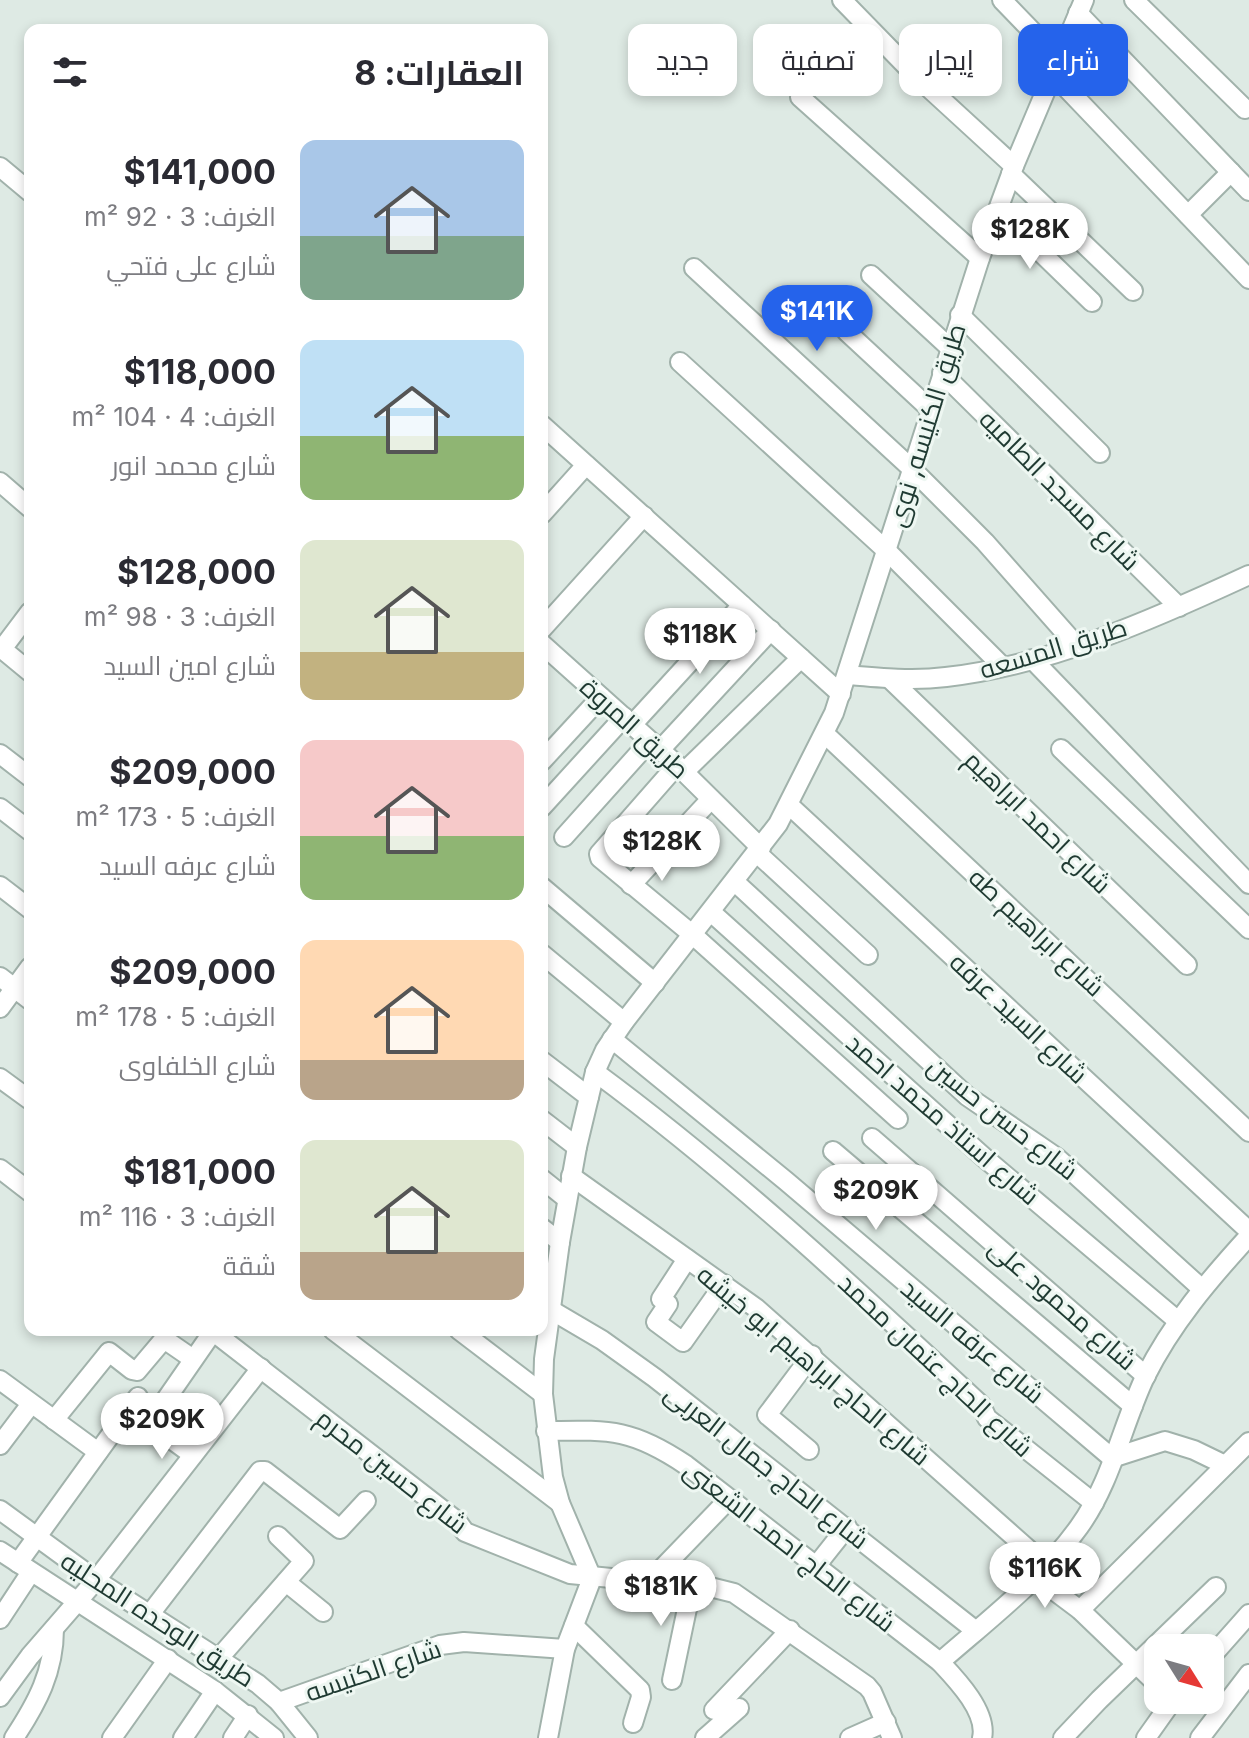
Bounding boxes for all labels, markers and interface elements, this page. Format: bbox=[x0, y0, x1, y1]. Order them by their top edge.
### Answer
chip: جديد bbox=[628, 24, 737, 96]
chip: تصفية bbox=[753, 24, 883, 96]
chip: إيجار bbox=[899, 24, 1002, 96]
chip: شراء bbox=[1018, 24, 1128, 96]
icon: filters bbox=[48, 50, 92, 94]
text: العقارات: 8 bbox=[354, 52, 524, 93]
text: $141,000 bbox=[124, 151, 276, 192]
icon: home bbox=[364, 172, 460, 268]
text: الغرف: 3 · 92 m² bbox=[84, 201, 276, 232]
pin: $128K bbox=[974, 203, 1086, 271]
text: $128K bbox=[990, 213, 1070, 244]
text: شارع على فتحي bbox=[106, 250, 276, 281]
pin: $141K bbox=[761, 285, 873, 353]
text: $141K bbox=[780, 295, 854, 326]
street label: طريق الكنيسه, نوى bbox=[880, 320, 973, 531]
text: $118,000 bbox=[124, 351, 276, 392]
icon: home bbox=[364, 372, 460, 468]
text: الغرف: 4 · 104 m² bbox=[72, 401, 276, 432]
street label: شارع مسجد الطاميه bbox=[972, 403, 1147, 578]
text: شارع محمد انور bbox=[111, 450, 276, 481]
text: $128,000 bbox=[117, 551, 276, 592]
icon: home bbox=[364, 572, 460, 668]
text: الغرف: 3 · 98 m² bbox=[84, 601, 276, 632]
pin: $118K bbox=[644, 608, 756, 676]
street label: طريق المسعه bbox=[976, 611, 1131, 686]
text: $118K bbox=[662, 618, 738, 649]
text: شارع امين السيد bbox=[103, 650, 276, 681]
street label: طريق المروة bbox=[574, 671, 696, 786]
street label: شارع احمد ابراهيم bbox=[956, 744, 1118, 902]
text: $209,000 bbox=[109, 751, 276, 792]
icon: home bbox=[364, 772, 460, 868]
text: الغرف: 5 · 173 m² bbox=[75, 801, 276, 832]
pin: $128K bbox=[606, 815, 718, 883]
text: $128K bbox=[622, 825, 702, 856]
text: شارع عرفه السيد bbox=[99, 850, 276, 881]
street label: شارع ابراهيم طه bbox=[961, 861, 1111, 1005]
street label: شارع السيد عرفه bbox=[942, 946, 1094, 1091]
text: $209,000 bbox=[109, 951, 276, 992]
icon: home bbox=[364, 972, 460, 1068]
text: الغرف: 5 · 178 m² bbox=[75, 1001, 276, 1032]
street label: شارع استاذ محمد احمد bbox=[839, 1027, 1046, 1213]
text: شارع الخلفاوى bbox=[119, 1050, 276, 1081]
street label: شارع حسن حسين bbox=[920, 1050, 1084, 1188]
text: $181,000 bbox=[123, 1151, 276, 1192]
pin: $209K bbox=[820, 1164, 932, 1232]
icon: home bbox=[364, 1172, 460, 1268]
text: $209K bbox=[833, 1174, 919, 1205]
text: الغرف: 3 · 116 m² bbox=[79, 1201, 276, 1232]
street label: شارع محمود على bbox=[982, 1232, 1143, 1378]
text: شقة bbox=[223, 1250, 276, 1281]
street label: شارع الحاج ابراهيم ابو خيشه bbox=[689, 1258, 937, 1474]
street label: شارع الحاج عتمان محمد bbox=[831, 1267, 1040, 1465]
street label: شارع عرفه السيد bbox=[894, 1272, 1051, 1411]
street label: شارع الحاج جمال العربى bbox=[658, 1377, 875, 1557]
pin: $209K bbox=[106, 1393, 218, 1461]
street label: شارع حسين محرم bbox=[308, 1402, 474, 1542]
text: $209K bbox=[119, 1403, 205, 1434]
street label: شارع الحاج احمد الشعنى bbox=[677, 1454, 902, 1640]
pin: $116K bbox=[989, 1542, 1101, 1610]
street label: طريق الوحده المحليه bbox=[55, 1545, 261, 1694]
text: $116K bbox=[1007, 1552, 1083, 1583]
pin: $181K bbox=[605, 1560, 717, 1628]
text: $181K bbox=[623, 1570, 699, 1601]
street label: شارع الكنيسه bbox=[301, 1632, 446, 1710]
north arrow bbox=[1144, 1634, 1224, 1714]
map controls bbox=[1144, 1634, 1224, 1714]

